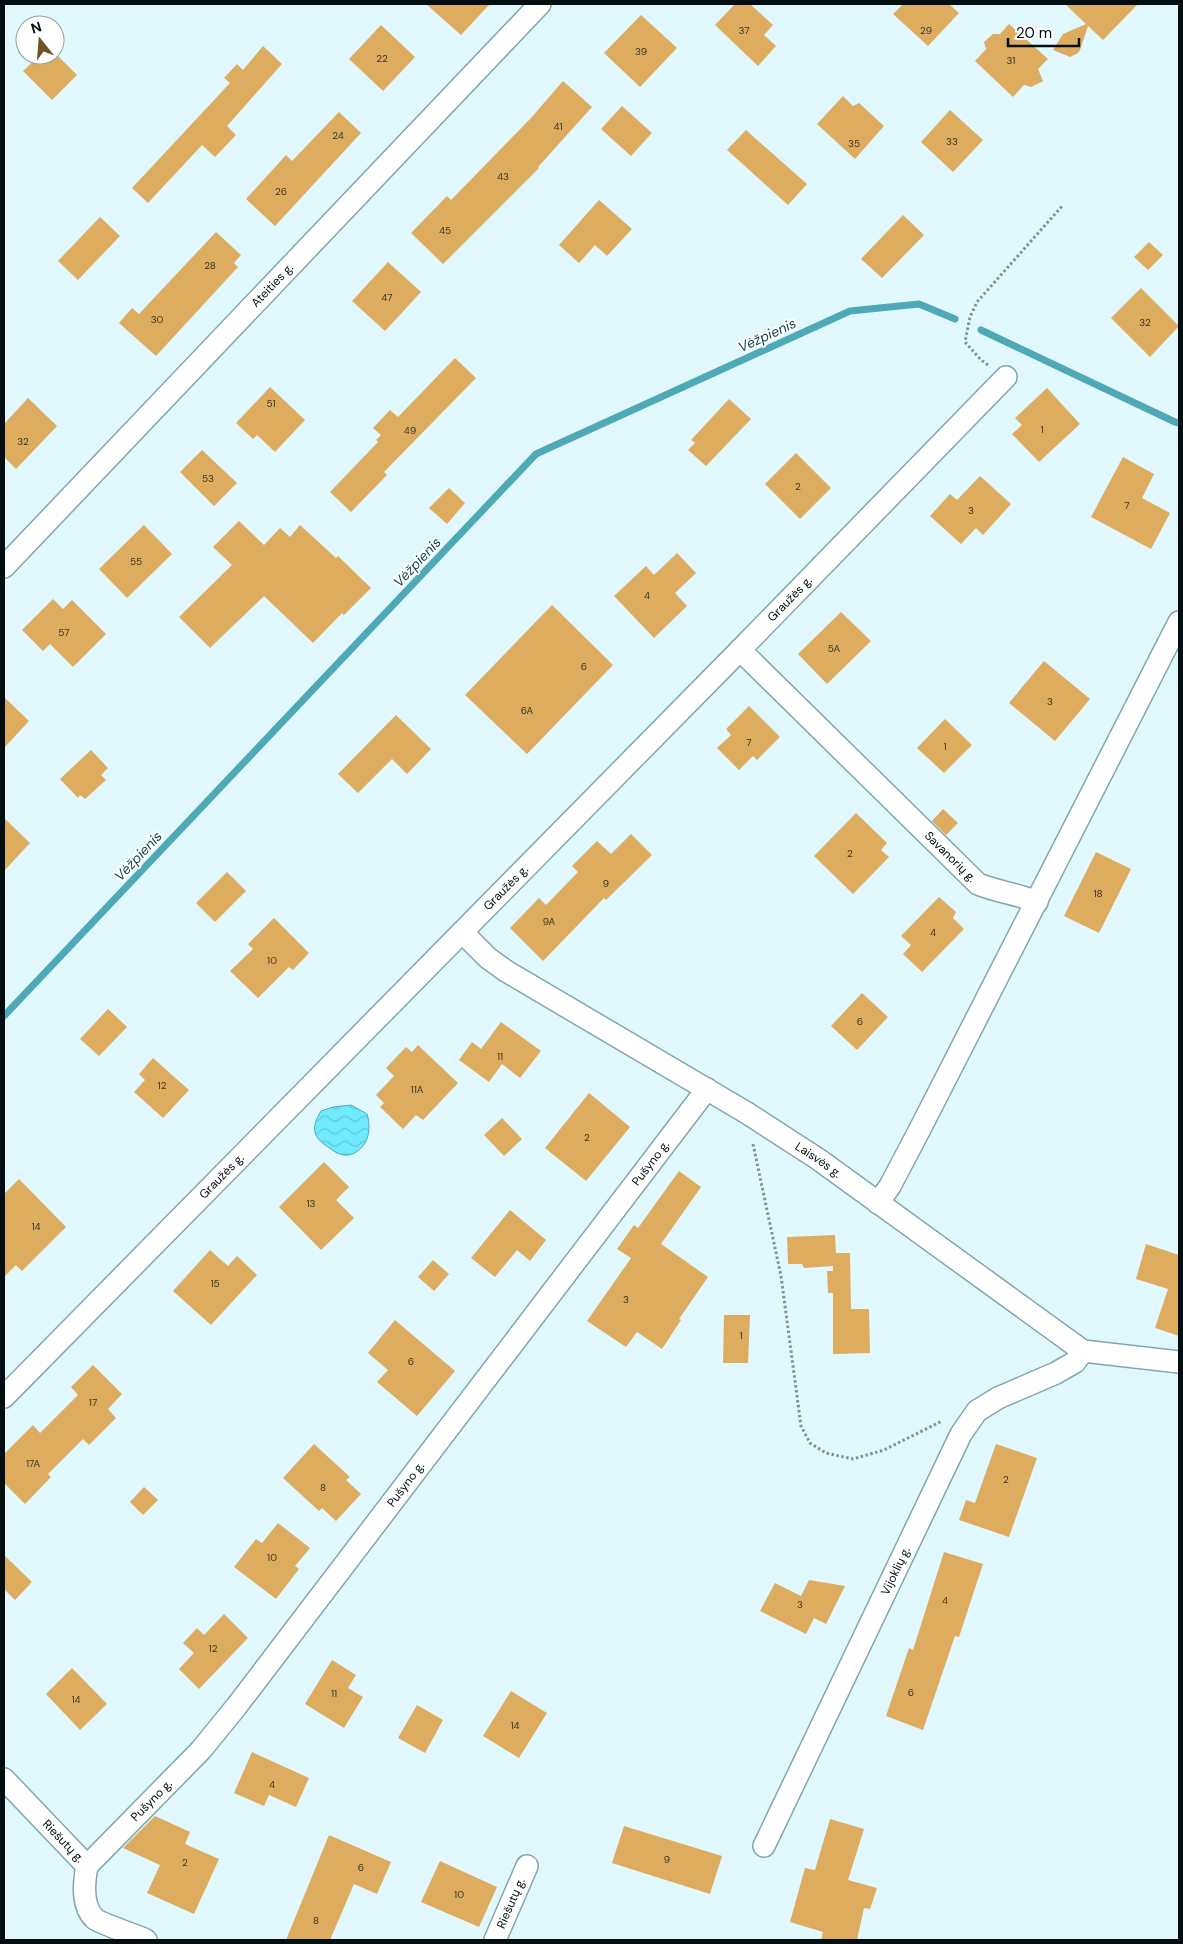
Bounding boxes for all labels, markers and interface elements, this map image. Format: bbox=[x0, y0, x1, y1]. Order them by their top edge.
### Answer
north arrow bbox=[15, 15, 65, 65]
scale bar bbox=[1008, 15, 1079, 47]
text: N bbox=[29, 17, 44, 38]
text: 20 m bbox=[1016, 23, 1052, 43]
house number: 37 bbox=[738, 24, 750, 37]
house number: 29 bbox=[920, 24, 932, 37]
house number: 39 bbox=[635, 45, 647, 58]
house number: 22 bbox=[376, 52, 388, 65]
house number: 31 bbox=[1007, 54, 1015, 67]
house number: 41 bbox=[553, 120, 563, 133]
house number: 24 bbox=[332, 129, 344, 142]
house number: 33 bbox=[946, 135, 958, 148]
house number: 35 bbox=[848, 137, 860, 150]
house number: 43 bbox=[497, 170, 509, 183]
house number: 26 bbox=[275, 185, 287, 198]
house number: 45 bbox=[439, 224, 451, 237]
house number: 28 bbox=[204, 259, 216, 272]
street label: Ateities g. bbox=[248, 260, 297, 311]
house number: 47 bbox=[381, 291, 393, 304]
house number: 30 bbox=[151, 313, 164, 326]
water label: Vėžpienis bbox=[735, 314, 799, 356]
house number: 32 bbox=[1139, 316, 1151, 329]
house number: 51 bbox=[266, 397, 276, 410]
house number: 1 bbox=[1040, 423, 1044, 436]
house number: 49 bbox=[404, 424, 416, 437]
house number: 32 bbox=[17, 435, 29, 448]
house number: 53 bbox=[202, 472, 214, 485]
house number: 2 bbox=[795, 480, 801, 493]
house number: 7 bbox=[1124, 499, 1130, 512]
house number: 3 bbox=[968, 504, 974, 517]
water label: Vėžpienis bbox=[389, 533, 445, 591]
house number: 55 bbox=[130, 555, 142, 568]
street label: Graužės g. bbox=[764, 573, 816, 625]
house number: 4 bbox=[644, 589, 650, 602]
house number: 57 bbox=[58, 626, 70, 639]
house number: 5A bbox=[828, 642, 841, 655]
house number: 6 bbox=[581, 660, 587, 673]
house number: 3 bbox=[1047, 695, 1053, 708]
house number: 6A bbox=[521, 704, 534, 717]
house number: 7 bbox=[746, 736, 752, 749]
house number: 1 bbox=[943, 740, 947, 753]
water label: Vėžpienis bbox=[110, 827, 166, 885]
street label: Savanorių g. bbox=[921, 828, 980, 886]
house number: 2 bbox=[847, 847, 853, 860]
street label: Graužės g. bbox=[480, 862, 532, 914]
house number: 9 bbox=[603, 877, 609, 890]
house number: 18 bbox=[1093, 887, 1103, 900]
house number: 9A bbox=[543, 915, 556, 928]
house number: 4 bbox=[930, 926, 936, 939]
house number: 10 bbox=[267, 954, 277, 967]
house number: 6 bbox=[857, 1015, 863, 1028]
house number: 11 bbox=[497, 1050, 503, 1063]
house number: 12 bbox=[158, 1079, 167, 1092]
house number: 11A bbox=[411, 1083, 424, 1096]
house number: 2 bbox=[584, 1131, 590, 1144]
street label: Pušyno g. bbox=[628, 1137, 673, 1189]
street label: Laisvės g. bbox=[792, 1138, 845, 1181]
street label: Graužės g. bbox=[196, 1150, 247, 1202]
house number: 13 bbox=[306, 1197, 316, 1210]
house number: 14 bbox=[31, 1220, 41, 1233]
house number: 15 bbox=[210, 1277, 220, 1290]
house number: 3 bbox=[623, 1293, 629, 1306]
house number: 1 bbox=[739, 1329, 743, 1342]
house number: 6 bbox=[408, 1355, 414, 1368]
house number: 17 bbox=[89, 1396, 97, 1409]
house number: 17A bbox=[26, 1457, 40, 1470]
street label: Pušyno g. bbox=[383, 1459, 428, 1510]
house number: 2 bbox=[1003, 1473, 1009, 1486]
house number: 8 bbox=[320, 1481, 326, 1494]
street label: Vijoklių g. bbox=[877, 1544, 914, 1598]
house number: 10 bbox=[267, 1551, 277, 1564]
house number: 4 bbox=[942, 1594, 948, 1607]
house number: 3 bbox=[797, 1598, 803, 1611]
house number: 12 bbox=[209, 1642, 218, 1655]
house number: 6 bbox=[908, 1686, 914, 1699]
house number: 11 bbox=[331, 1687, 337, 1700]
house number: 14 bbox=[71, 1693, 81, 1706]
house number: 14 bbox=[510, 1719, 520, 1732]
street label: Pušyno g. bbox=[127, 1776, 176, 1825]
house number: 4 bbox=[269, 1778, 275, 1791]
street label: Riešutų g. bbox=[39, 1816, 88, 1866]
house number: 9 bbox=[664, 1853, 670, 1866]
house number: 2 bbox=[182, 1856, 188, 1869]
house number: 6 bbox=[358, 1861, 364, 1874]
street label: Riešutų g. bbox=[493, 1875, 529, 1931]
house number: 10 bbox=[454, 1888, 464, 1901]
house number: 8 bbox=[313, 1914, 319, 1927]

